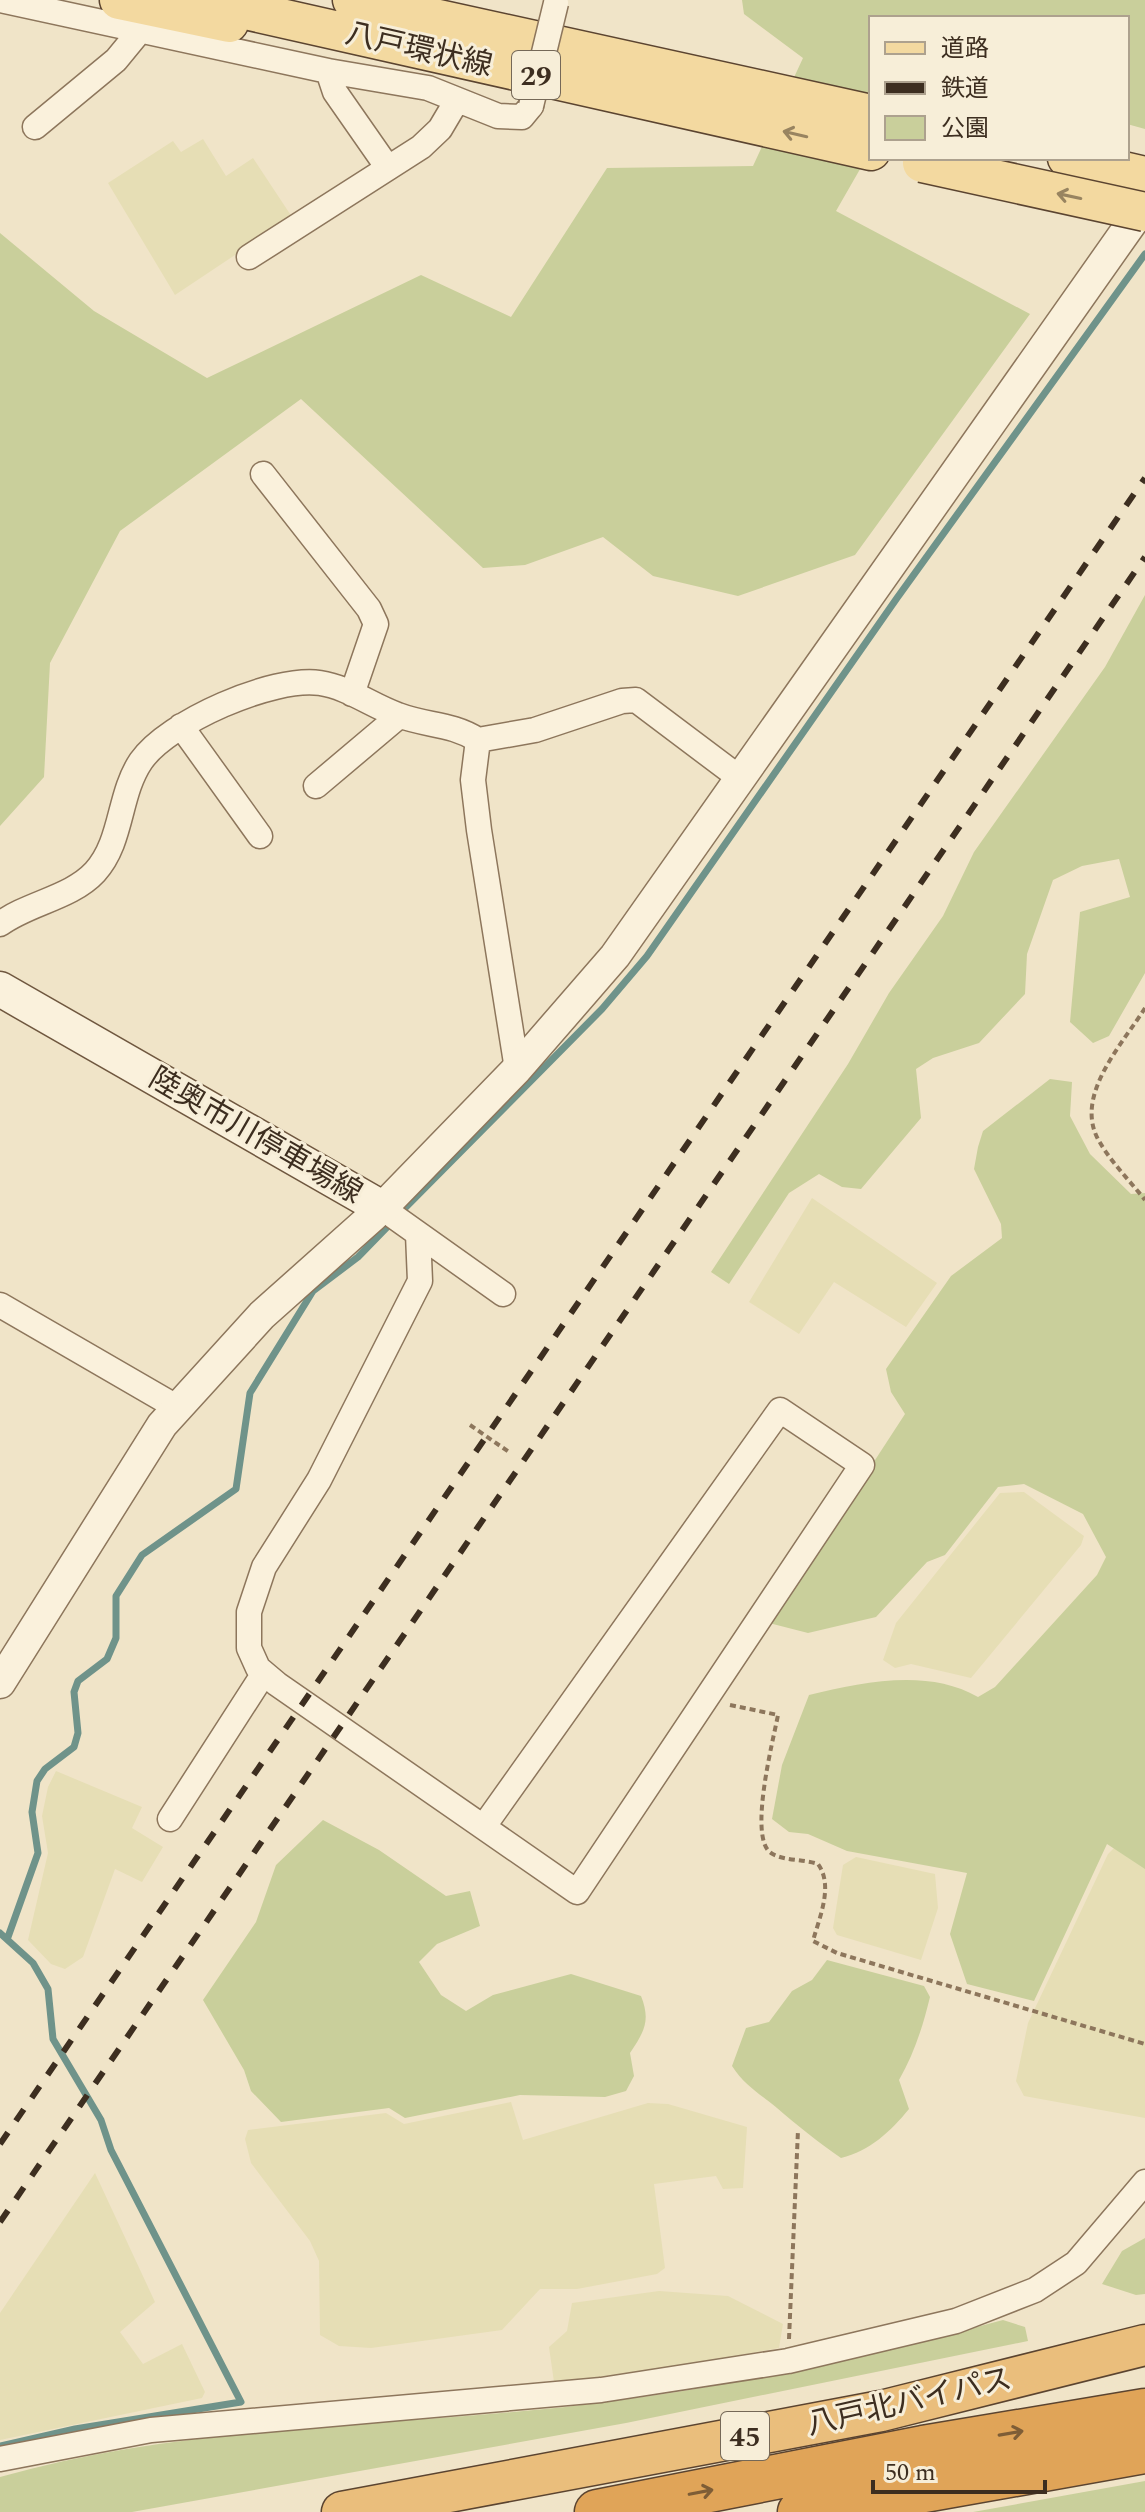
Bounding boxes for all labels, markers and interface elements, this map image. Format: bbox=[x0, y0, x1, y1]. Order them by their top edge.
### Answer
street label: 八戸環状線 bbox=[341, 11, 497, 89]
legend bbox=[869, 16, 1129, 160]
text: 道路 bbox=[941, 31, 989, 67]
road number: 29 bbox=[512, 51, 560, 99]
text: 鉄道 bbox=[941, 71, 989, 107]
text: 公園 bbox=[941, 111, 989, 147]
one-way arrow bbox=[783, 125, 808, 140]
one-way arrow bbox=[1057, 188, 1082, 203]
street label: 陸奥市川停車場線 bbox=[140, 1056, 371, 1216]
street label: 八戸北バイパス bbox=[802, 2356, 1016, 2448]
road number: 45 bbox=[721, 2412, 769, 2460]
one-way arrow bbox=[998, 2425, 1023, 2440]
scale bar bbox=[873, 2444, 1045, 2494]
text: 50 m bbox=[885, 2455, 936, 2491]
one-way arrow bbox=[687, 2483, 713, 2498]

